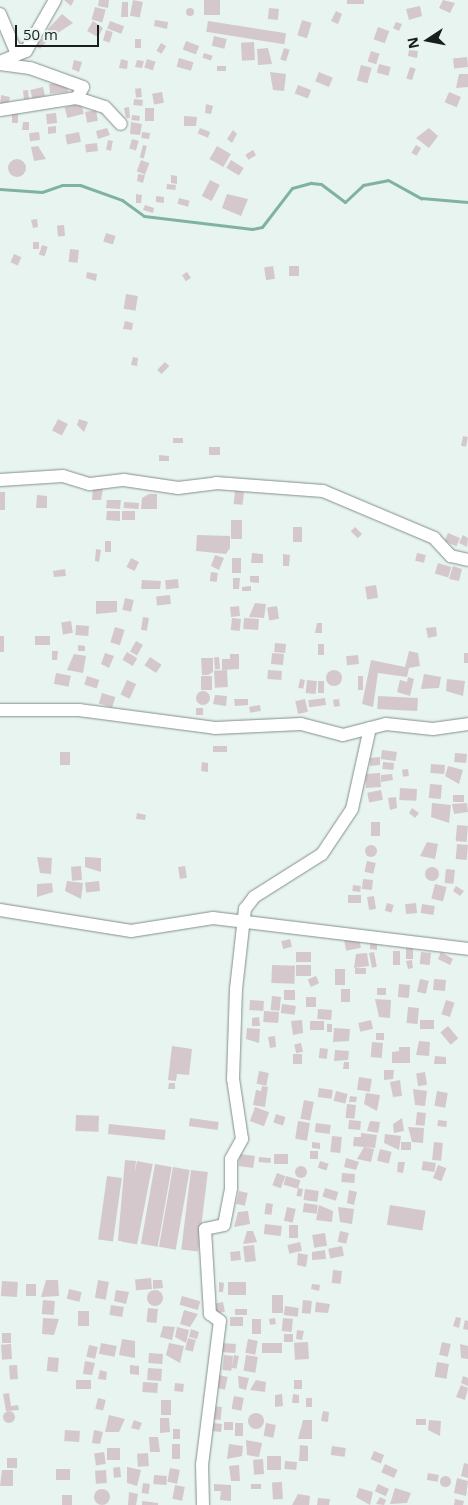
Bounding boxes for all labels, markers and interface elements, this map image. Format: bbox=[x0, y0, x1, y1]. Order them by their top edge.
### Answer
scale bar bbox=[18, 15, 101, 47]
north arrow bbox=[403, 15, 453, 65]
text: 50 m bbox=[23, 24, 58, 44]
text: N bbox=[402, 36, 423, 50]

